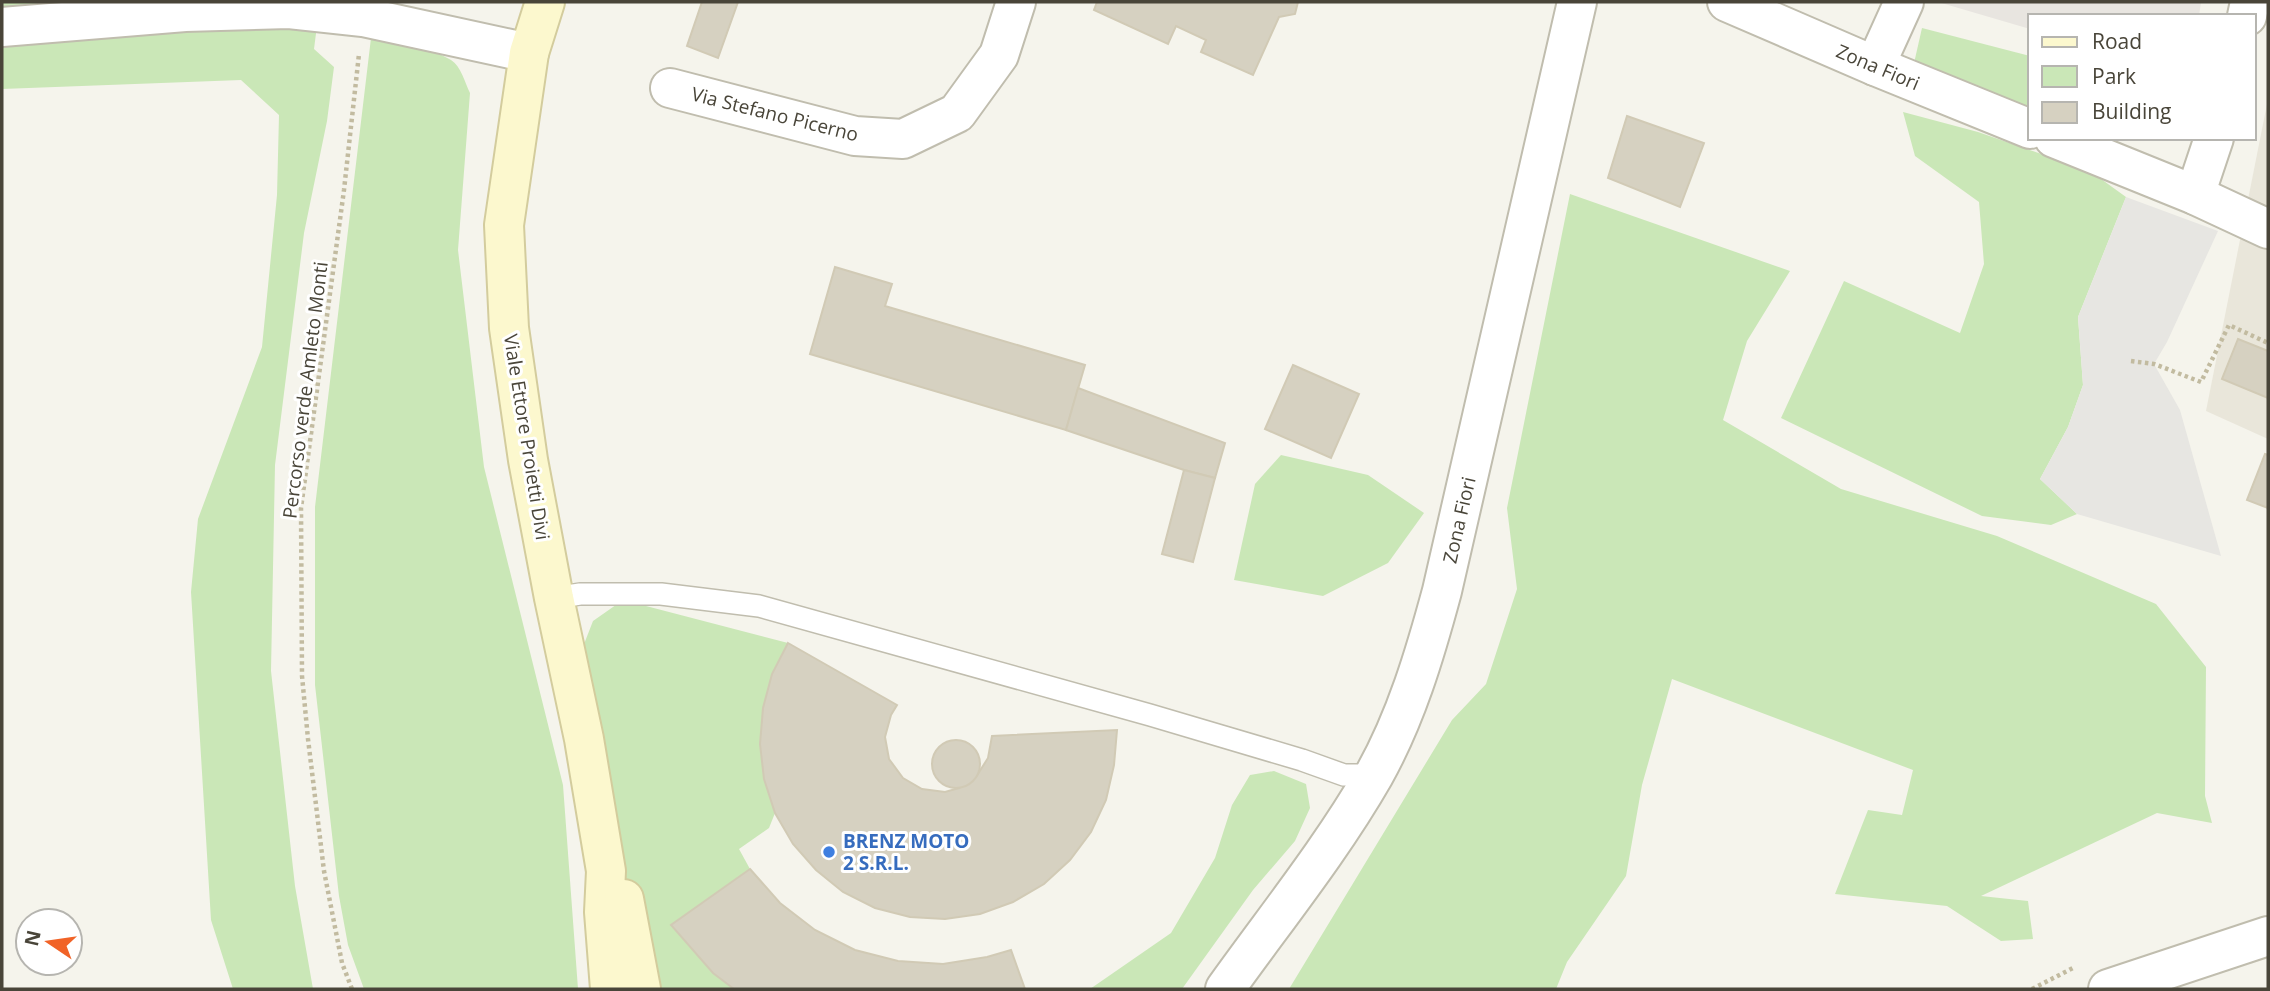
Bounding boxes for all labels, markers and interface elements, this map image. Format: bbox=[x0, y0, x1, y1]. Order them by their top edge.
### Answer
legend bbox=[2028, 14, 2256, 140]
text: Road bbox=[2092, 27, 2142, 55]
street label: Zona Fiori bbox=[1832, 38, 1924, 96]
text: Park bbox=[2092, 62, 2136, 90]
street label: Via Stefano Picerno bbox=[689, 81, 861, 147]
text: Building bbox=[2092, 97, 2171, 125]
street label: Percorso verde Amleto Monti bbox=[276, 260, 334, 520]
street label: Viale Ettore Proietti Divi bbox=[498, 332, 556, 542]
street label: Zona Fiori bbox=[1436, 474, 1482, 566]
place label: BRENZ MOTO 2 S.R.L. bbox=[843, 828, 970, 876]
marker: BRENZ MOTO 2 S.R.L. bbox=[821, 844, 837, 860]
north arrow bbox=[14, 907, 84, 977]
text: N bbox=[18, 928, 47, 949]

